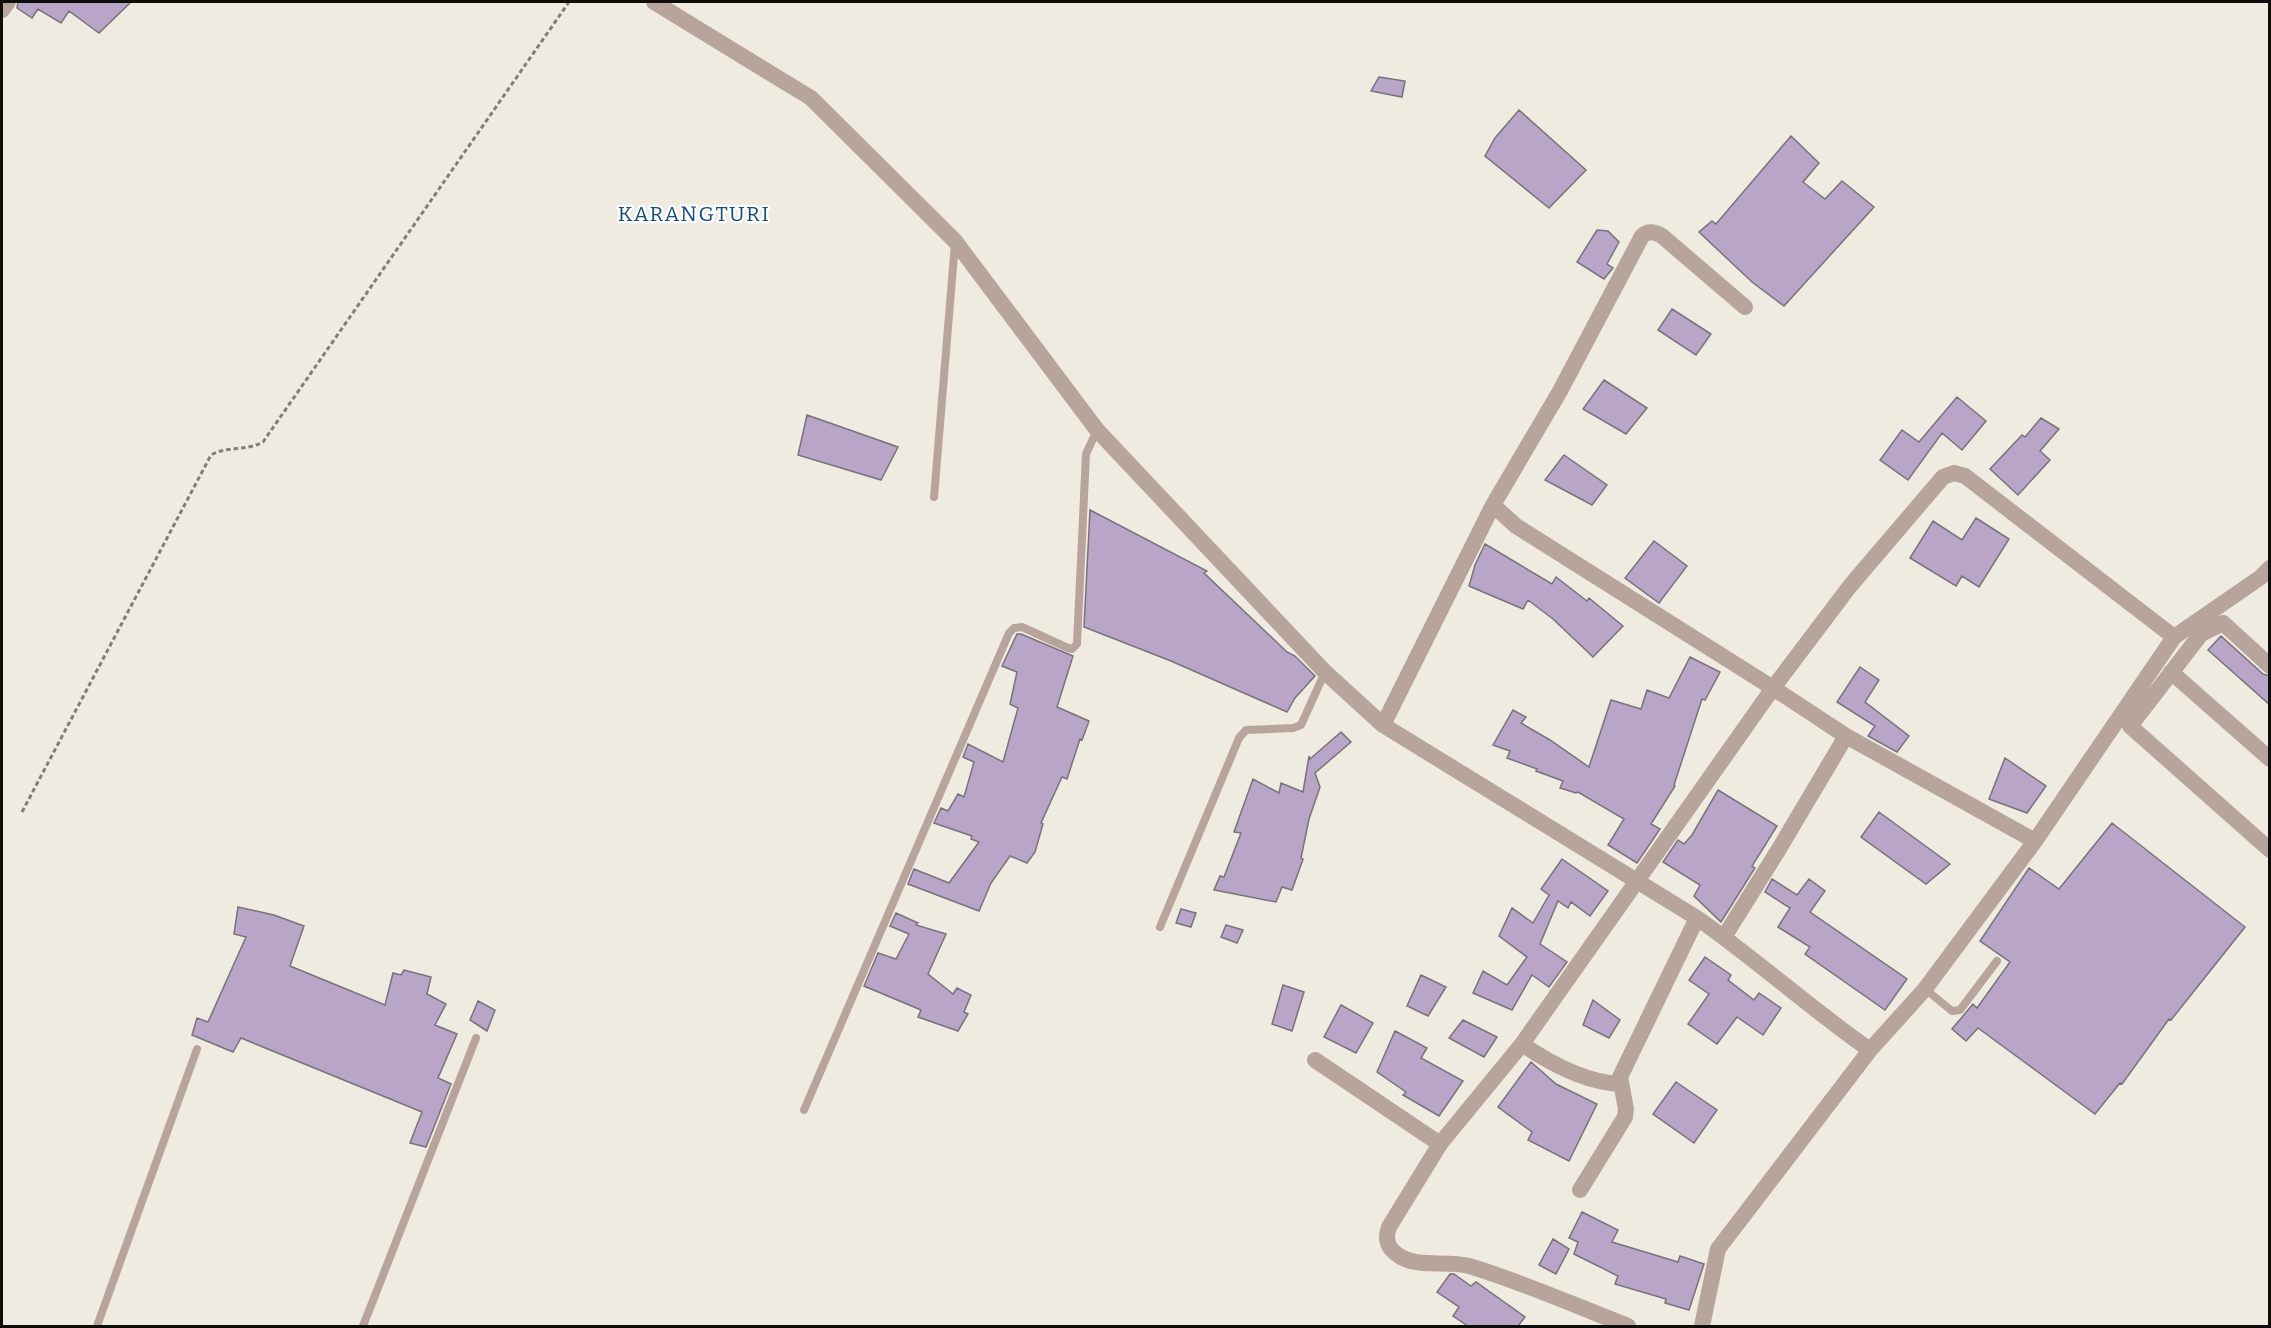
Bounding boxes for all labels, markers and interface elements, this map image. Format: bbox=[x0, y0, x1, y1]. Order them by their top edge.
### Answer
district label: KARANGTURI bbox=[618, 201, 770, 227]

